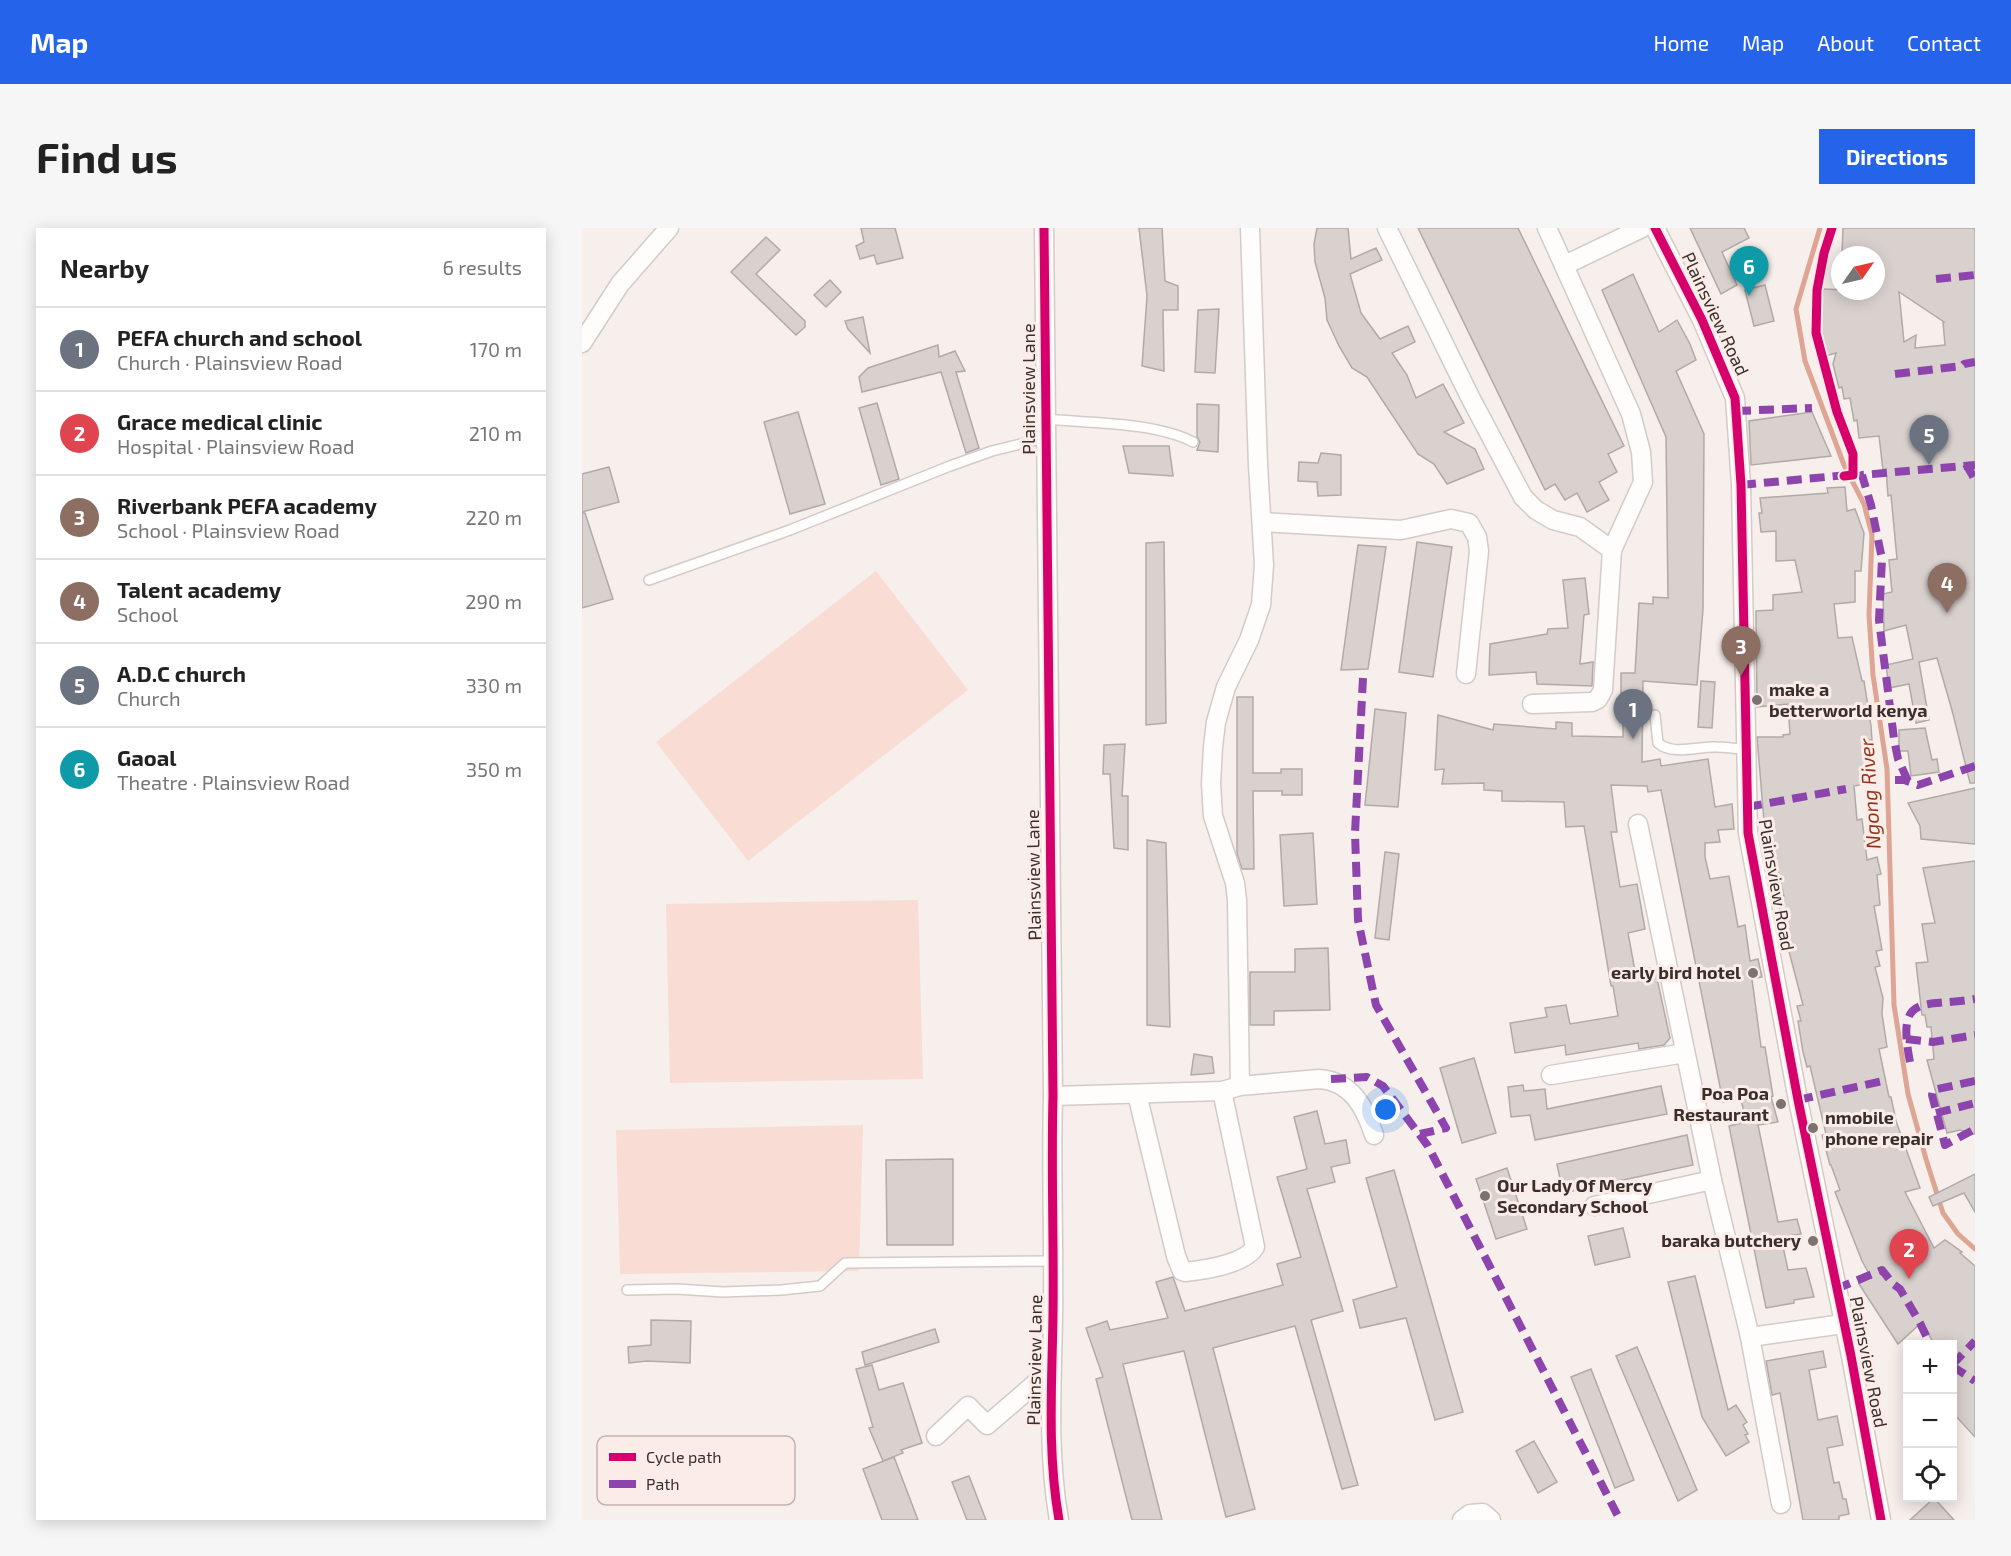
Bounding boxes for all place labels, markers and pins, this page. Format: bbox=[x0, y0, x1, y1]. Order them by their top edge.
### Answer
pin: 6 bbox=[1730, 247, 1768, 296]
pin: 5 bbox=[1910, 416, 1948, 465]
pin: 4 bbox=[1928, 564, 1966, 613]
pin: 3 bbox=[1722, 626, 1760, 676]
place label: make a betterworld kenya bbox=[1769, 678, 1928, 721]
pin: 1 bbox=[1614, 690, 1652, 739]
marker: make a betterworld kenya bbox=[1750, 693, 1764, 707]
place label: early bird hotel bbox=[1611, 961, 1741, 983]
marker: early bird hotel bbox=[1746, 966, 1760, 980]
place label: Poa Poa Restaurant bbox=[1673, 1082, 1770, 1125]
marker: Poa Poa Restaurant bbox=[1774, 1097, 1788, 1111]
place label: nmobile phone repair bbox=[1825, 1106, 1934, 1149]
marker: nmobile phone repair bbox=[1806, 1121, 1820, 1135]
place label: Our Lady Of Mercy Secondary School bbox=[1497, 1174, 1653, 1217]
marker: Our Lady Of Mercy Secondary School bbox=[1478, 1189, 1492, 1203]
place label: baraka butchery bbox=[1661, 1229, 1802, 1251]
pin: 2 bbox=[1890, 1230, 1928, 1279]
marker: baraka butchery bbox=[1806, 1234, 1820, 1248]

